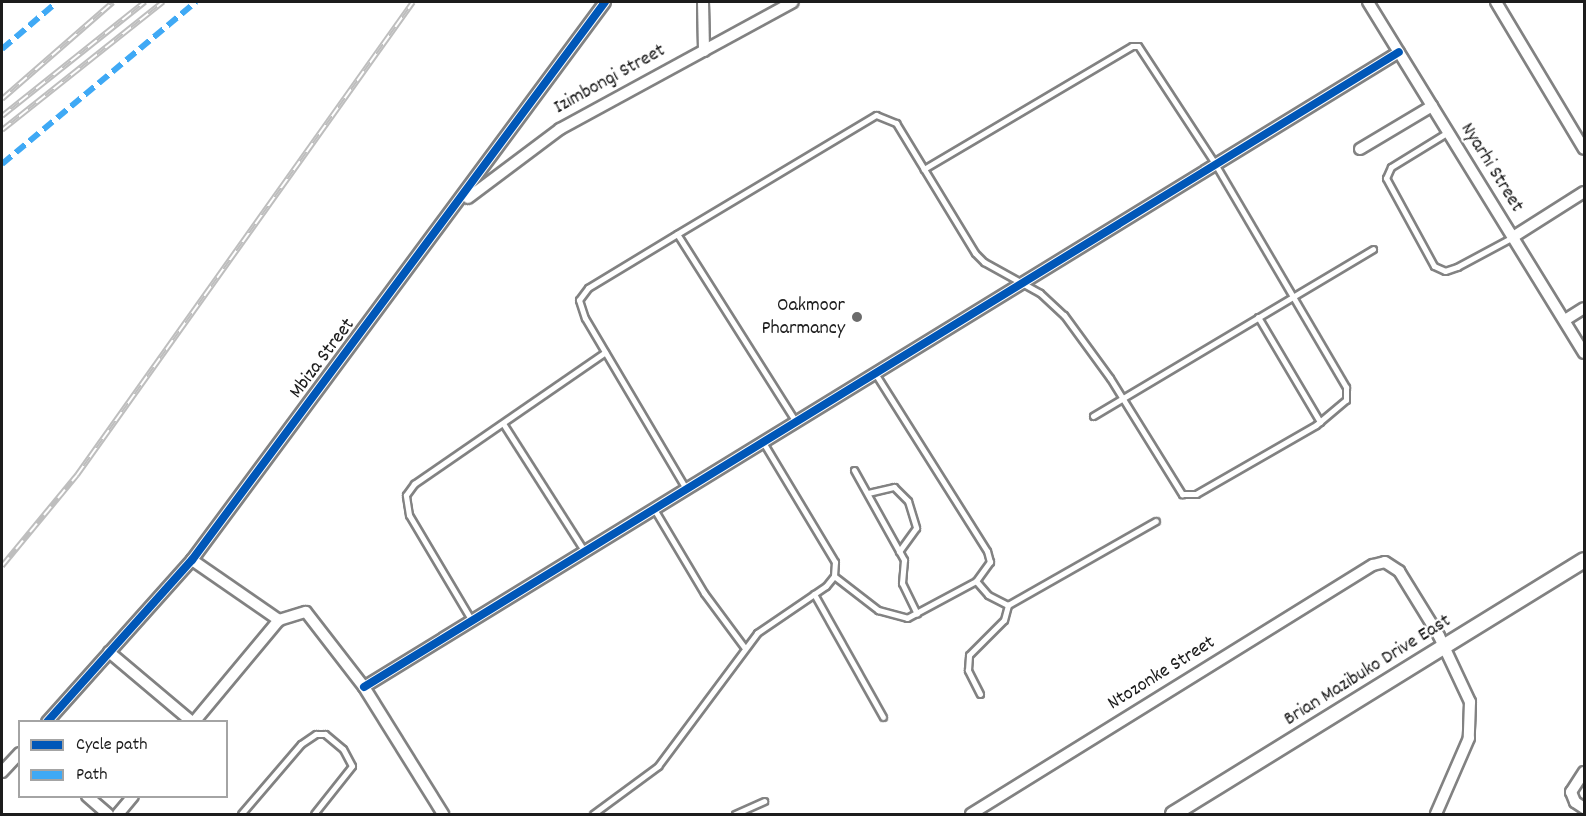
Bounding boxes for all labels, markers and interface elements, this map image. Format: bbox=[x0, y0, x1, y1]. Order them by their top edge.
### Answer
street label: Izimbongi Street bbox=[550, 40, 670, 120]
street label: Nyarhi Street bbox=[1454, 119, 1528, 217]
place label: Oakmoor Pharmancy bbox=[761, 294, 845, 341]
marker: Oakmoor Pharmancy bbox=[850, 310, 864, 324]
street label: Mbiza Street bbox=[285, 314, 361, 404]
street label: Brian Mazibuko Drive East bbox=[1280, 610, 1456, 732]
street label: Ntozonke Street bbox=[1104, 631, 1220, 717]
legend bbox=[18, 720, 228, 798]
text: Cycle path bbox=[76, 733, 147, 758]
text: Path bbox=[76, 763, 108, 788]

